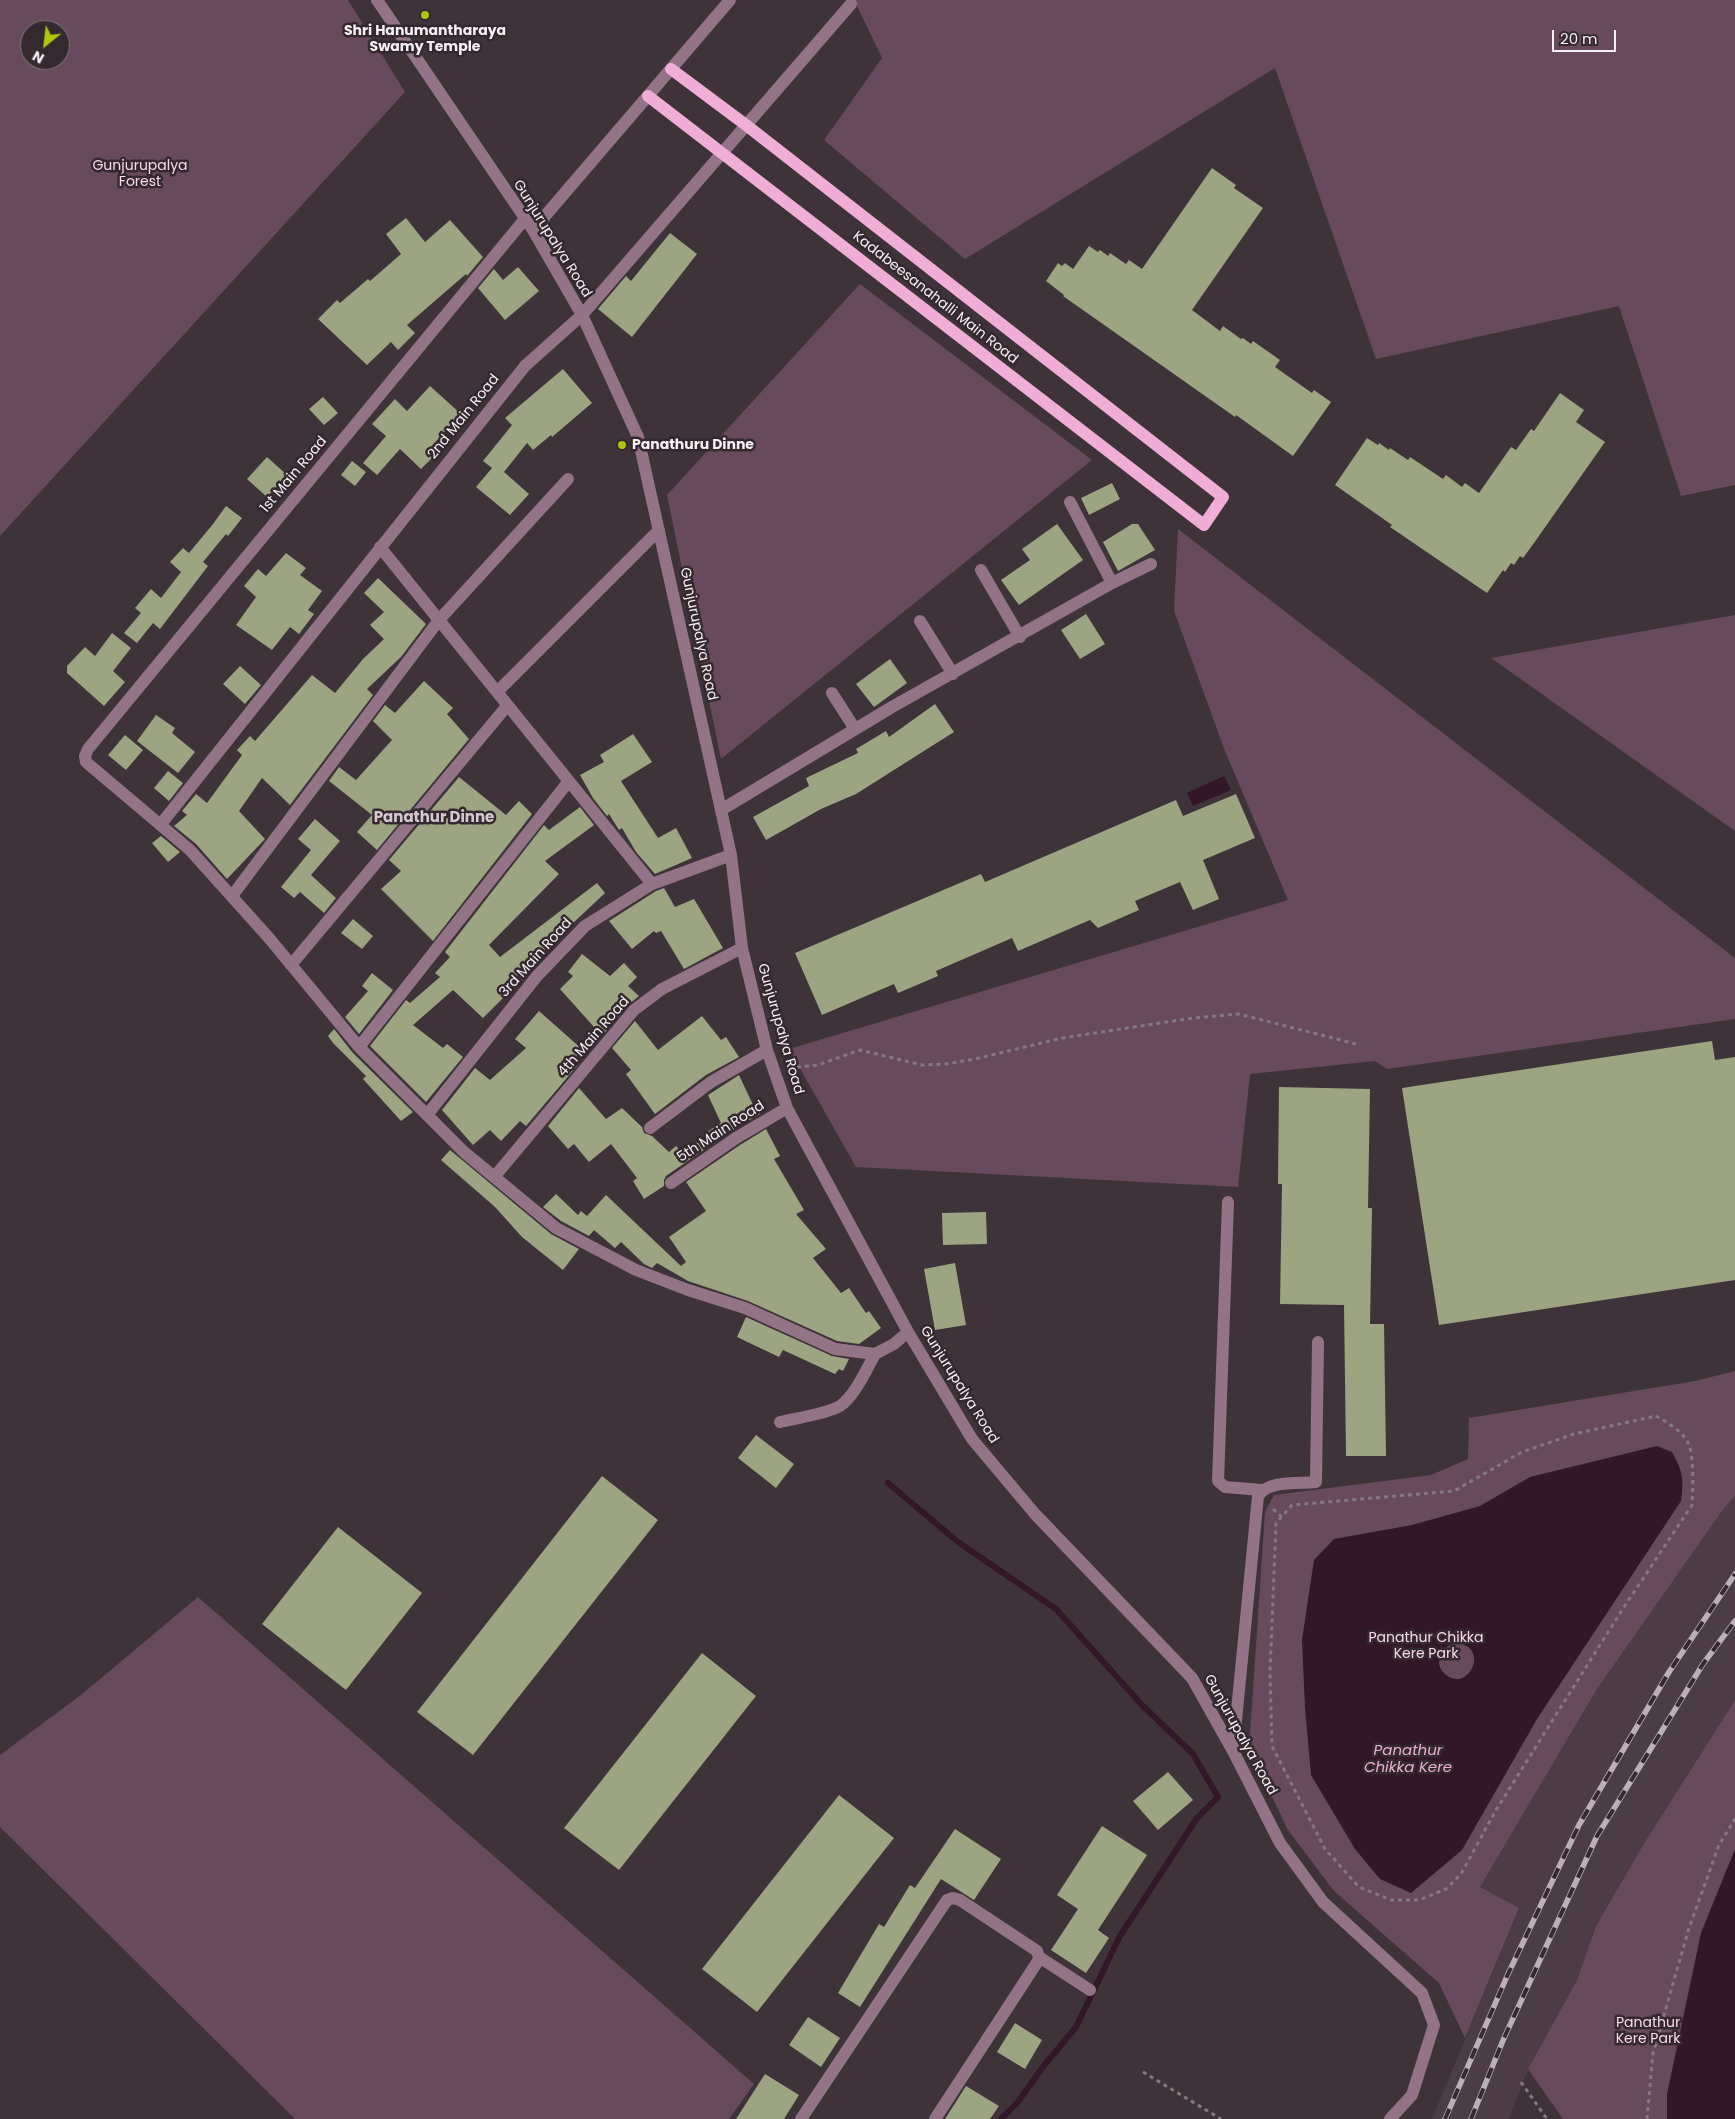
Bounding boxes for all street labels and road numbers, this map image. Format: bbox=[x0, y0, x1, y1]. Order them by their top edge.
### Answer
street label: Gunjurupalya Road bbox=[509, 177, 595, 301]
street label: Kadabeesanahalli Main Road bbox=[849, 228, 1021, 368]
street label: 2nd Main Road bbox=[425, 371, 503, 463]
street label: 1st Main Road bbox=[257, 433, 331, 517]
street label: Gunjurupalya Road bbox=[676, 566, 720, 702]
street label: 3rd Main Road bbox=[496, 915, 576, 1001]
street label: Gunjurupalya Road bbox=[753, 962, 807, 1096]
street label: 4th Main Road bbox=[555, 994, 633, 1080]
street label: 5th Main Road bbox=[674, 1098, 768, 1166]
street label: Gunjurupalya Road bbox=[916, 1323, 1002, 1447]
street label: Gunjurupalya Road bbox=[1200, 1672, 1280, 1798]

